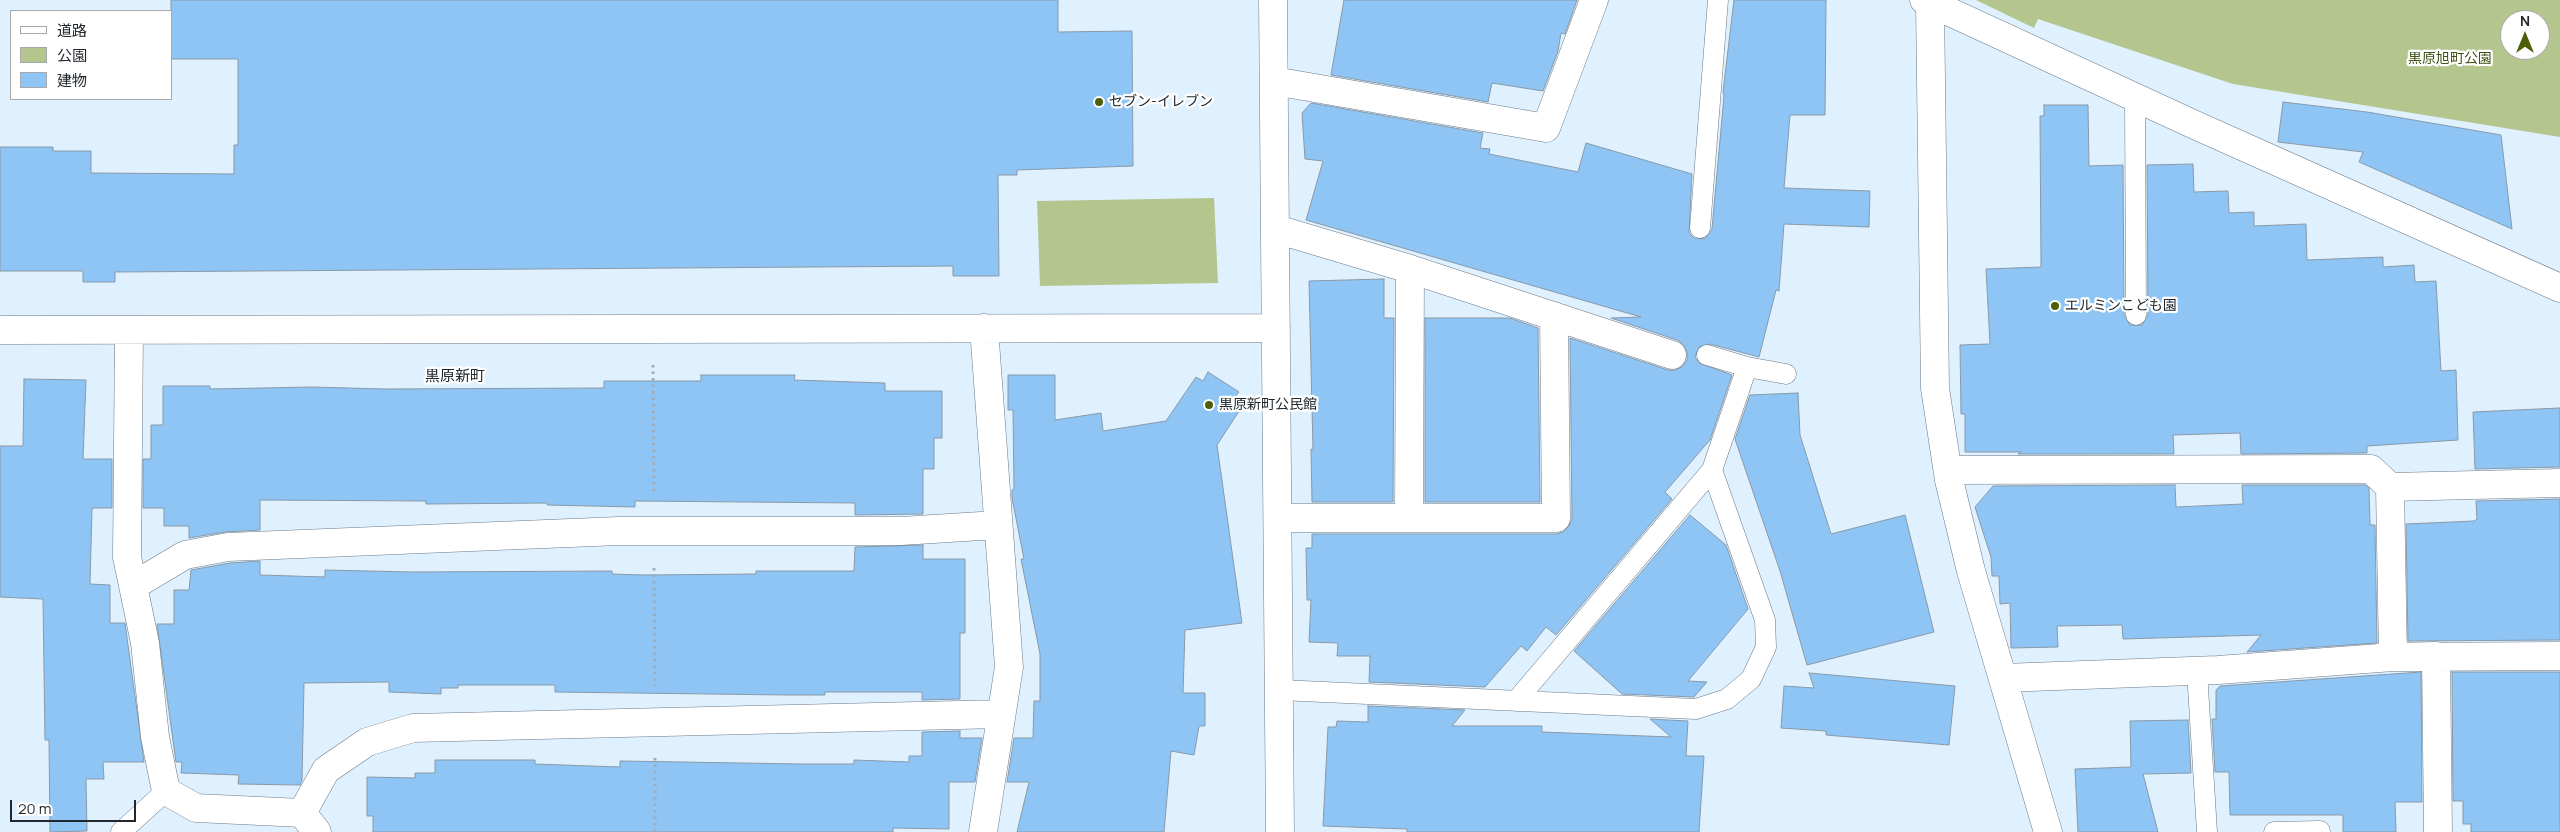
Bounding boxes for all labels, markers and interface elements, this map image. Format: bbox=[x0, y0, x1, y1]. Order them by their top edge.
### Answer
legend bbox=[10, 10, 172, 100]
north arrow bbox=[2500, 10, 2550, 60]
text: N bbox=[2520, 11, 2530, 30]
text: 道路 bbox=[57, 20, 87, 41]
text: 公園 bbox=[57, 45, 87, 66]
park label: 黒原旭町公園 bbox=[2408, 51, 2492, 67]
text: 建物 bbox=[57, 70, 87, 91]
place label: セブン-イレブン bbox=[1109, 94, 1213, 110]
marker: セブン-イレブン bbox=[1093, 96, 1105, 108]
place label: エルミンこども園 bbox=[2065, 298, 2177, 314]
marker: エルミンこども園 bbox=[2049, 300, 2061, 312]
district label: 黒原新町 bbox=[425, 368, 485, 386]
place label: 黒原新町公民館 bbox=[1219, 397, 1317, 413]
marker: 黒原新町公民館 bbox=[1203, 399, 1215, 411]
scale bar bbox=[12, 790, 139, 822]
text: 20 m bbox=[18, 798, 51, 819]

